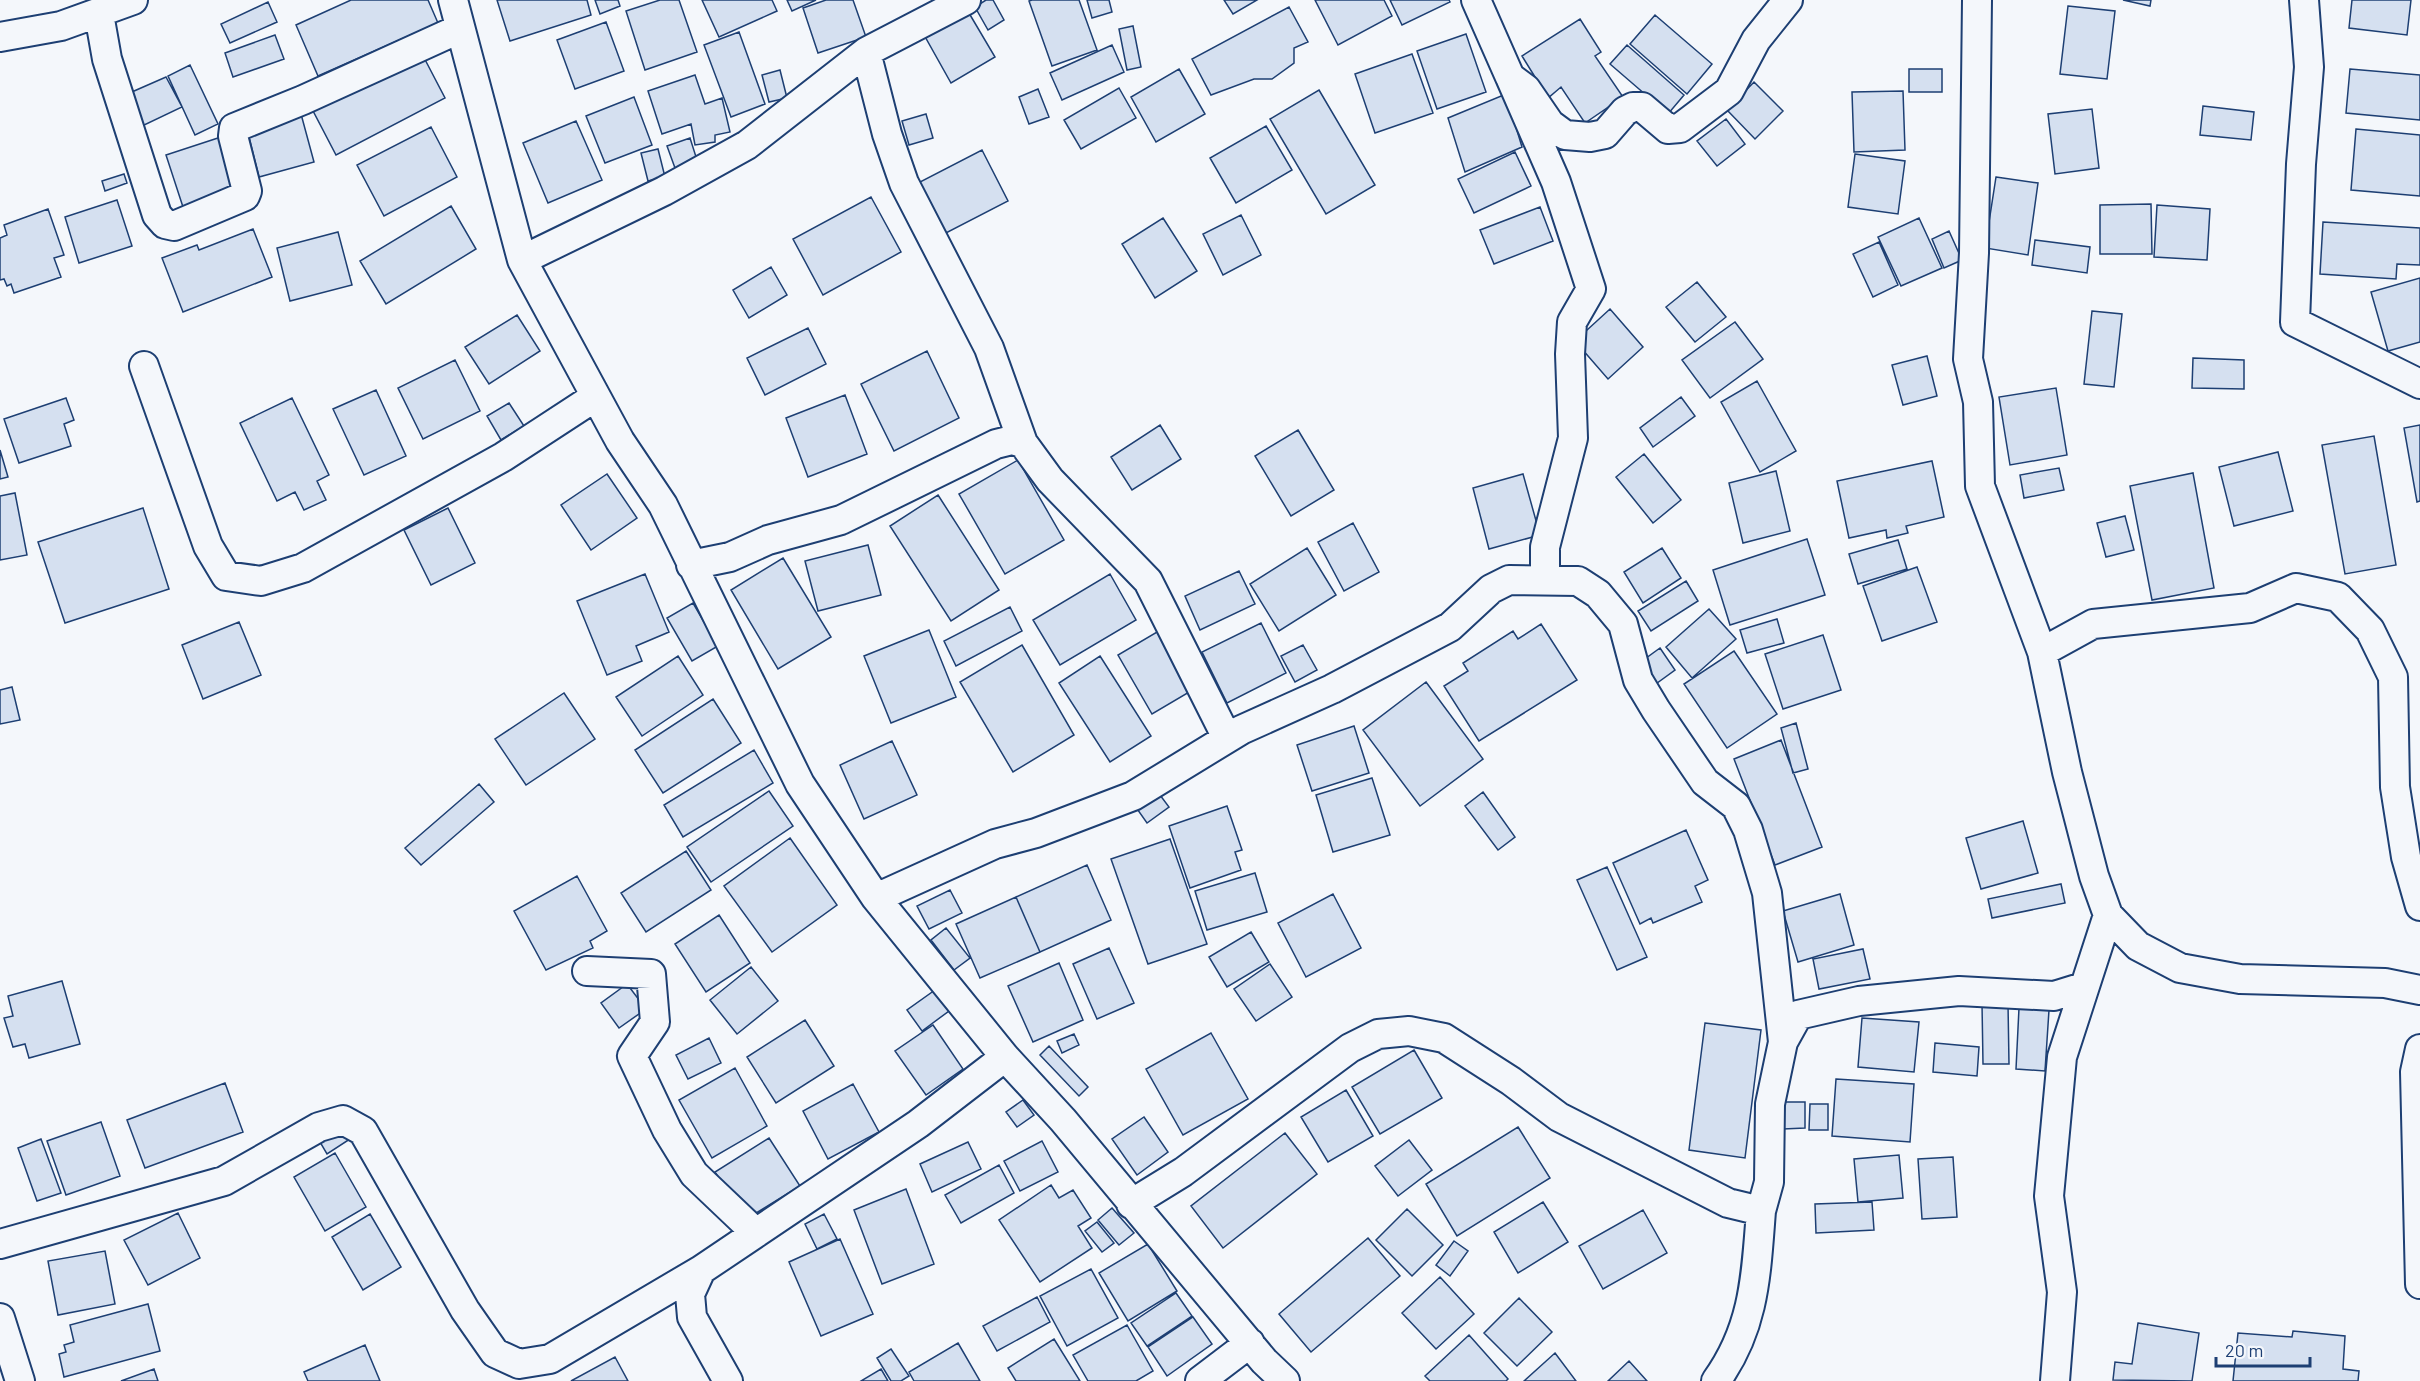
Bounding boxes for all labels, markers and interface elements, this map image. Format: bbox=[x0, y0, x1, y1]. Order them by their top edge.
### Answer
scale bar bbox=[2216, 1330, 2310, 1368]
text: 20 m bbox=[2225, 1339, 2263, 1361]

